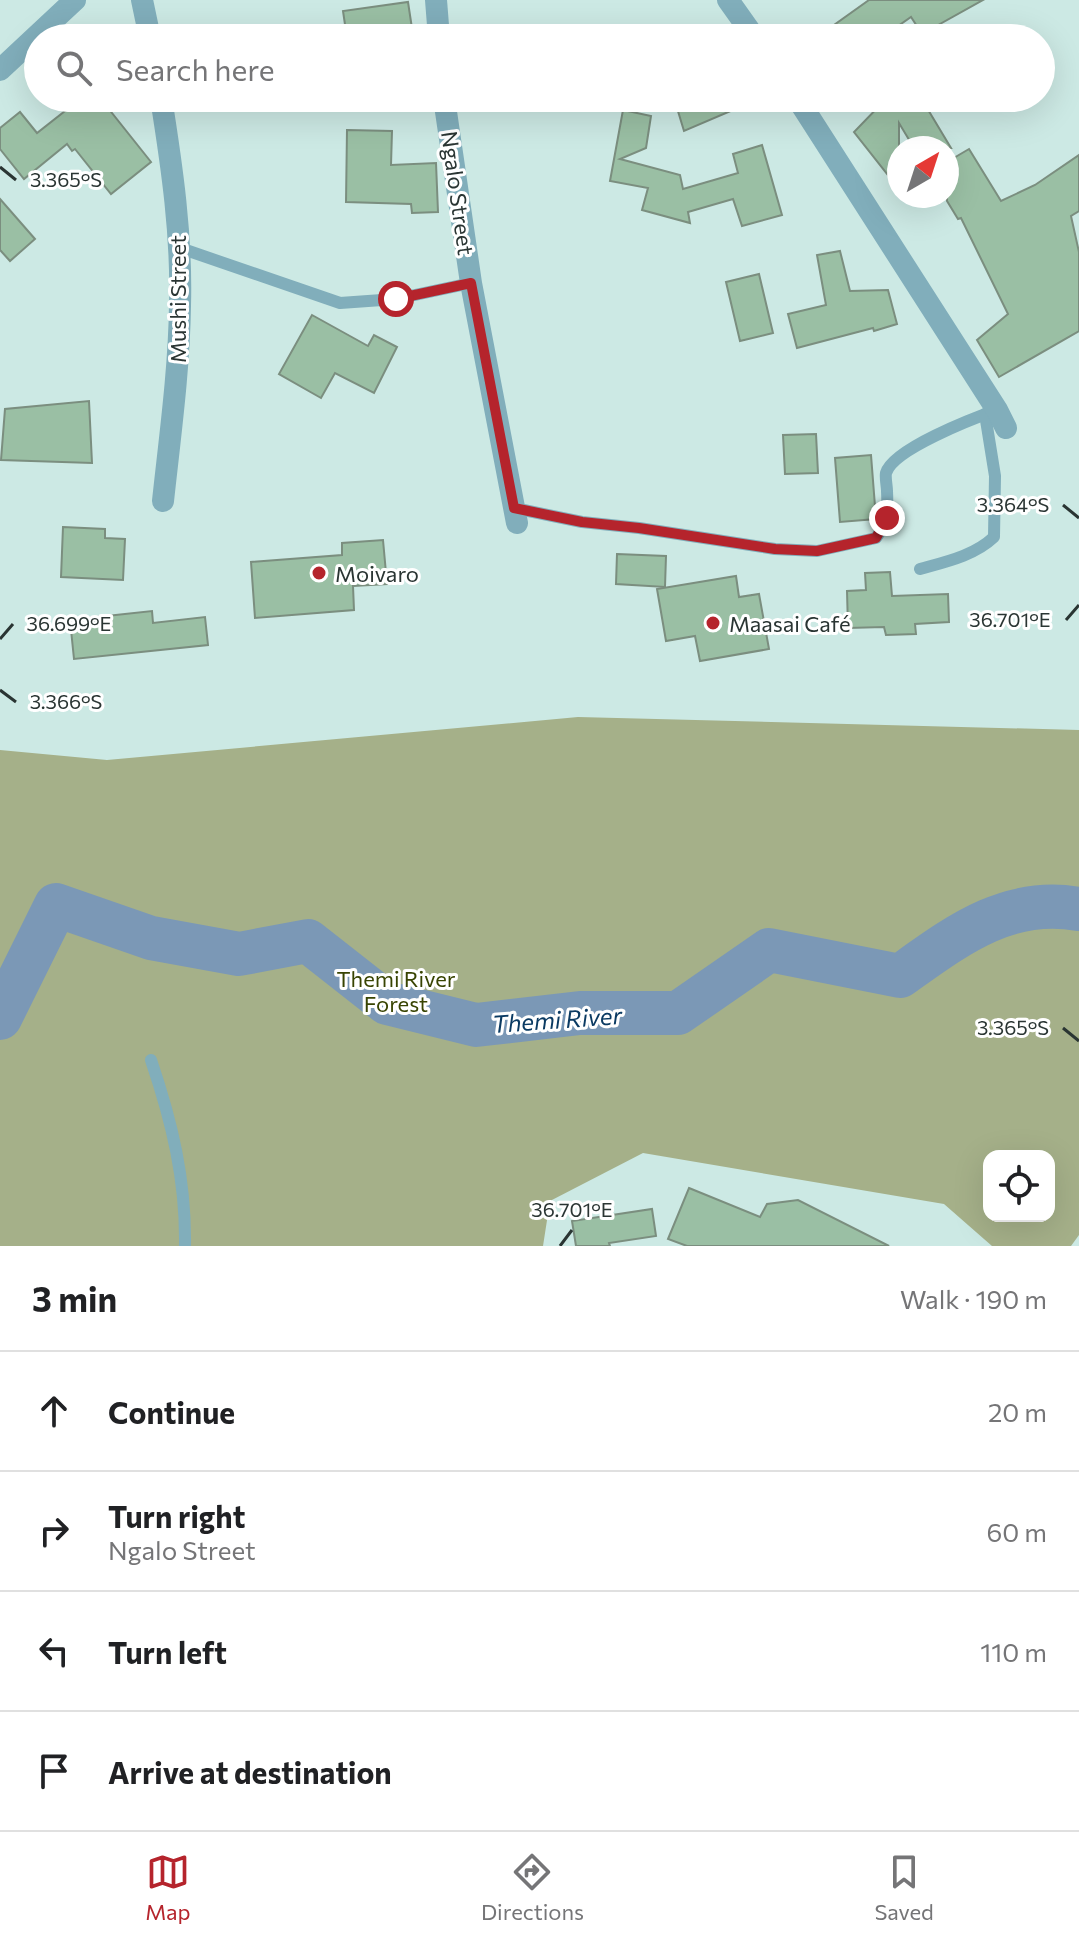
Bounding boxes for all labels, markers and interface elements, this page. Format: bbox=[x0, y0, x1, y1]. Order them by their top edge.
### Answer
search box bbox=[24, 24, 1055, 112]
icon: search bbox=[52, 46, 96, 90]
text: Search here bbox=[116, 50, 275, 87]
street label: Ngalo Street bbox=[436, 129, 480, 257]
north arrow bbox=[887, 136, 959, 208]
text: 3.365°S bbox=[30, 167, 102, 191]
street label: Mushi Street bbox=[164, 235, 191, 363]
route start bbox=[378, 281, 414, 317]
text: 3.364°S bbox=[977, 492, 1049, 516]
route end bbox=[869, 500, 905, 536]
place label: Moivaro bbox=[335, 560, 419, 587]
marker: Moivaro bbox=[310, 564, 328, 582]
text: 36.701°E bbox=[969, 607, 1051, 631]
place label: Maasai Café bbox=[729, 610, 851, 637]
text: 36.699°E bbox=[27, 611, 112, 635]
marker: Maasai Café bbox=[704, 614, 722, 632]
text: 3.366°S bbox=[30, 689, 102, 713]
park label: Themi River Forest bbox=[336, 965, 456, 1017]
water label: Themi River bbox=[491, 1000, 624, 1038]
text: 3.365°S bbox=[977, 1015, 1049, 1039]
map controls bbox=[983, 1150, 1055, 1222]
button: locate bbox=[983, 1150, 1055, 1222]
text: 36.701°E bbox=[531, 1197, 613, 1221]
text: 3 min bbox=[32, 1277, 117, 1319]
text: Walk · 190 m bbox=[900, 1283, 1047, 1314]
icon: ahead bbox=[32, 1389, 76, 1433]
text: Continue bbox=[108, 1393, 235, 1430]
text: 20 m bbox=[988, 1396, 1047, 1427]
text: Turn right bbox=[108, 1497, 245, 1534]
icon: right bbox=[32, 1509, 76, 1553]
text: 60 m bbox=[987, 1516, 1047, 1547]
text: Ngalo Street bbox=[108, 1534, 256, 1565]
icon: left bbox=[32, 1629, 76, 1673]
text: Turn left bbox=[108, 1633, 227, 1670]
text: 110 m bbox=[980, 1636, 1047, 1667]
icon: arrive bbox=[32, 1749, 76, 1793]
text: Arrive at destination bbox=[108, 1753, 392, 1790]
tab: Map bbox=[145, 1850, 191, 1925]
tab: Directions bbox=[481, 1850, 584, 1925]
tab: Saved bbox=[874, 1850, 934, 1925]

